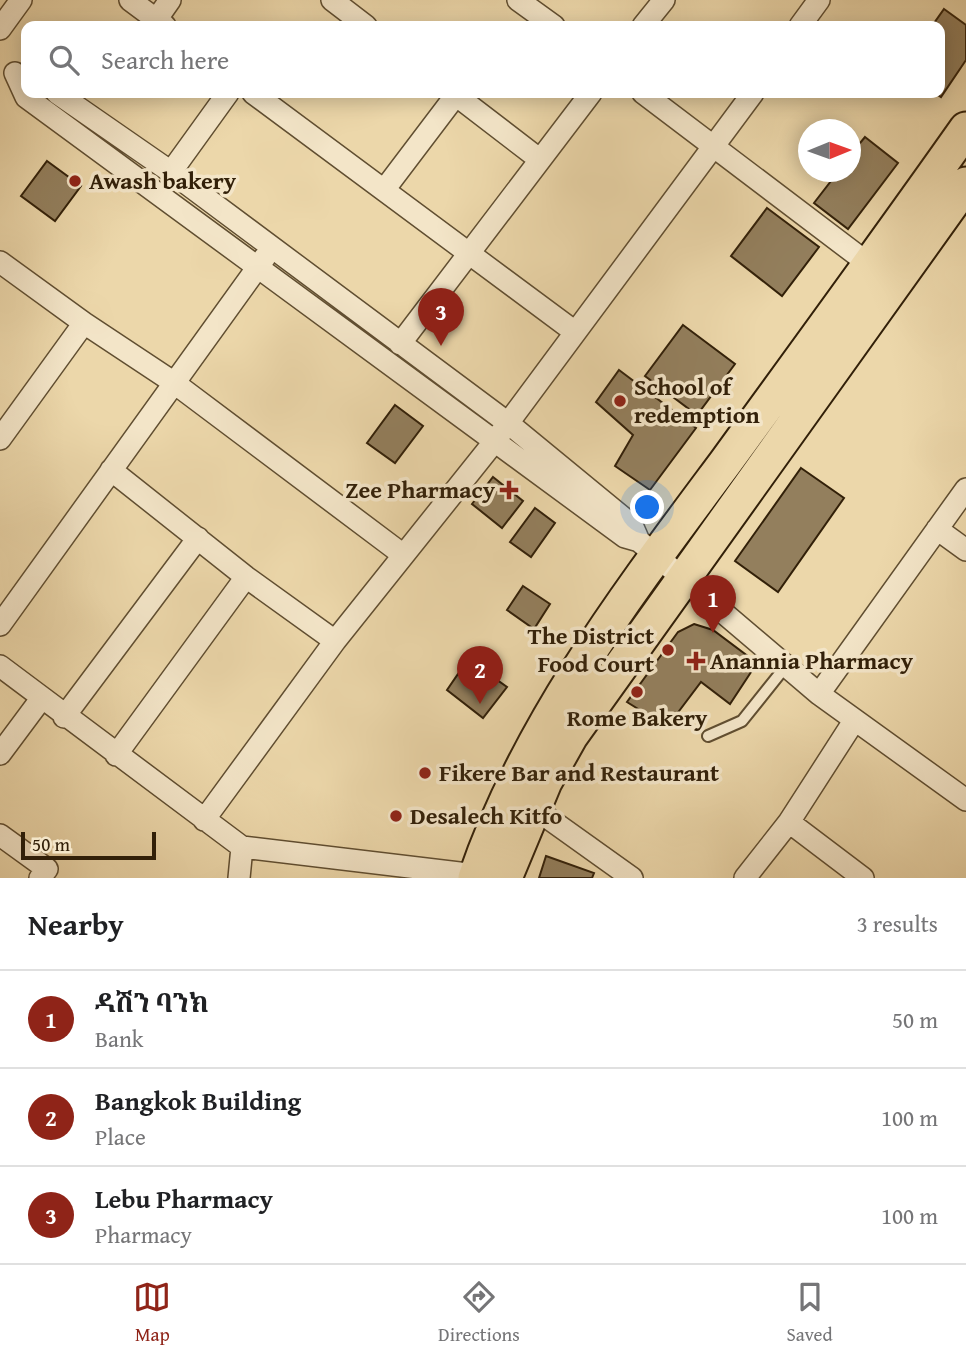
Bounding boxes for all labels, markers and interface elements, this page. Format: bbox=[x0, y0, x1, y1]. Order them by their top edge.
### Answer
search box bbox=[21, 21, 945, 98]
text: Search here bbox=[101, 40, 229, 79]
icon: search bbox=[45, 41, 83, 79]
north arrow bbox=[798, 119, 861, 182]
place label: Awash bakery bbox=[89, 163, 237, 198]
marker: Awash bakery bbox=[67, 173, 83, 189]
pin: 3 bbox=[418, 288, 464, 346]
place label: School of redemption bbox=[634, 369, 760, 432]
marker: School of redemption bbox=[612, 393, 628, 409]
place label: Zee Pharmacy bbox=[345, 472, 496, 507]
marker: Zee Pharmacy bbox=[501, 482, 517, 498]
your location bbox=[630, 490, 664, 524]
pin: 1 bbox=[690, 575, 736, 633]
place label: The District Food Court bbox=[527, 618, 654, 681]
marker: The District Food Court bbox=[660, 642, 676, 658]
place label: Anannia Pharmacy bbox=[710, 643, 914, 678]
pin: 2 bbox=[457, 646, 503, 704]
marker: Anannia Pharmacy bbox=[688, 653, 704, 669]
marker: Rome Bakery bbox=[629, 684, 645, 700]
place label: Rome Bakery bbox=[567, 700, 708, 735]
place label: Fikere Bar and Restaurant bbox=[439, 755, 719, 790]
marker: Fikere Bar and Restaurant bbox=[417, 765, 433, 781]
place label: Desalech Kitfo bbox=[410, 798, 563, 833]
marker: Desalech Kitfo bbox=[388, 808, 404, 824]
scale bar bbox=[21, 829, 156, 861]
text: 50 m bbox=[32, 830, 70, 858]
text: Nearby bbox=[28, 902, 124, 946]
text: 3 results bbox=[857, 907, 938, 940]
text: ዳሽን ባንክ bbox=[95, 983, 209, 1022]
text: 1 bbox=[45, 1003, 57, 1036]
text: 50 m bbox=[892, 1003, 938, 1036]
text: Bank bbox=[95, 1022, 144, 1055]
text: Bangkok Building bbox=[95, 1081, 301, 1120]
text: 2 bbox=[45, 1101, 57, 1134]
text: 100 m bbox=[881, 1101, 938, 1134]
text: Place bbox=[95, 1120, 146, 1153]
text: Lebu Pharmacy bbox=[95, 1179, 273, 1218]
text: 3 bbox=[45, 1199, 57, 1232]
text: 100 m bbox=[881, 1199, 938, 1232]
text: Pharmacy bbox=[95, 1218, 192, 1251]
tab: Map bbox=[133, 1278, 171, 1348]
tab: Directions bbox=[438, 1278, 520, 1348]
tab: Saved bbox=[787, 1278, 833, 1348]

